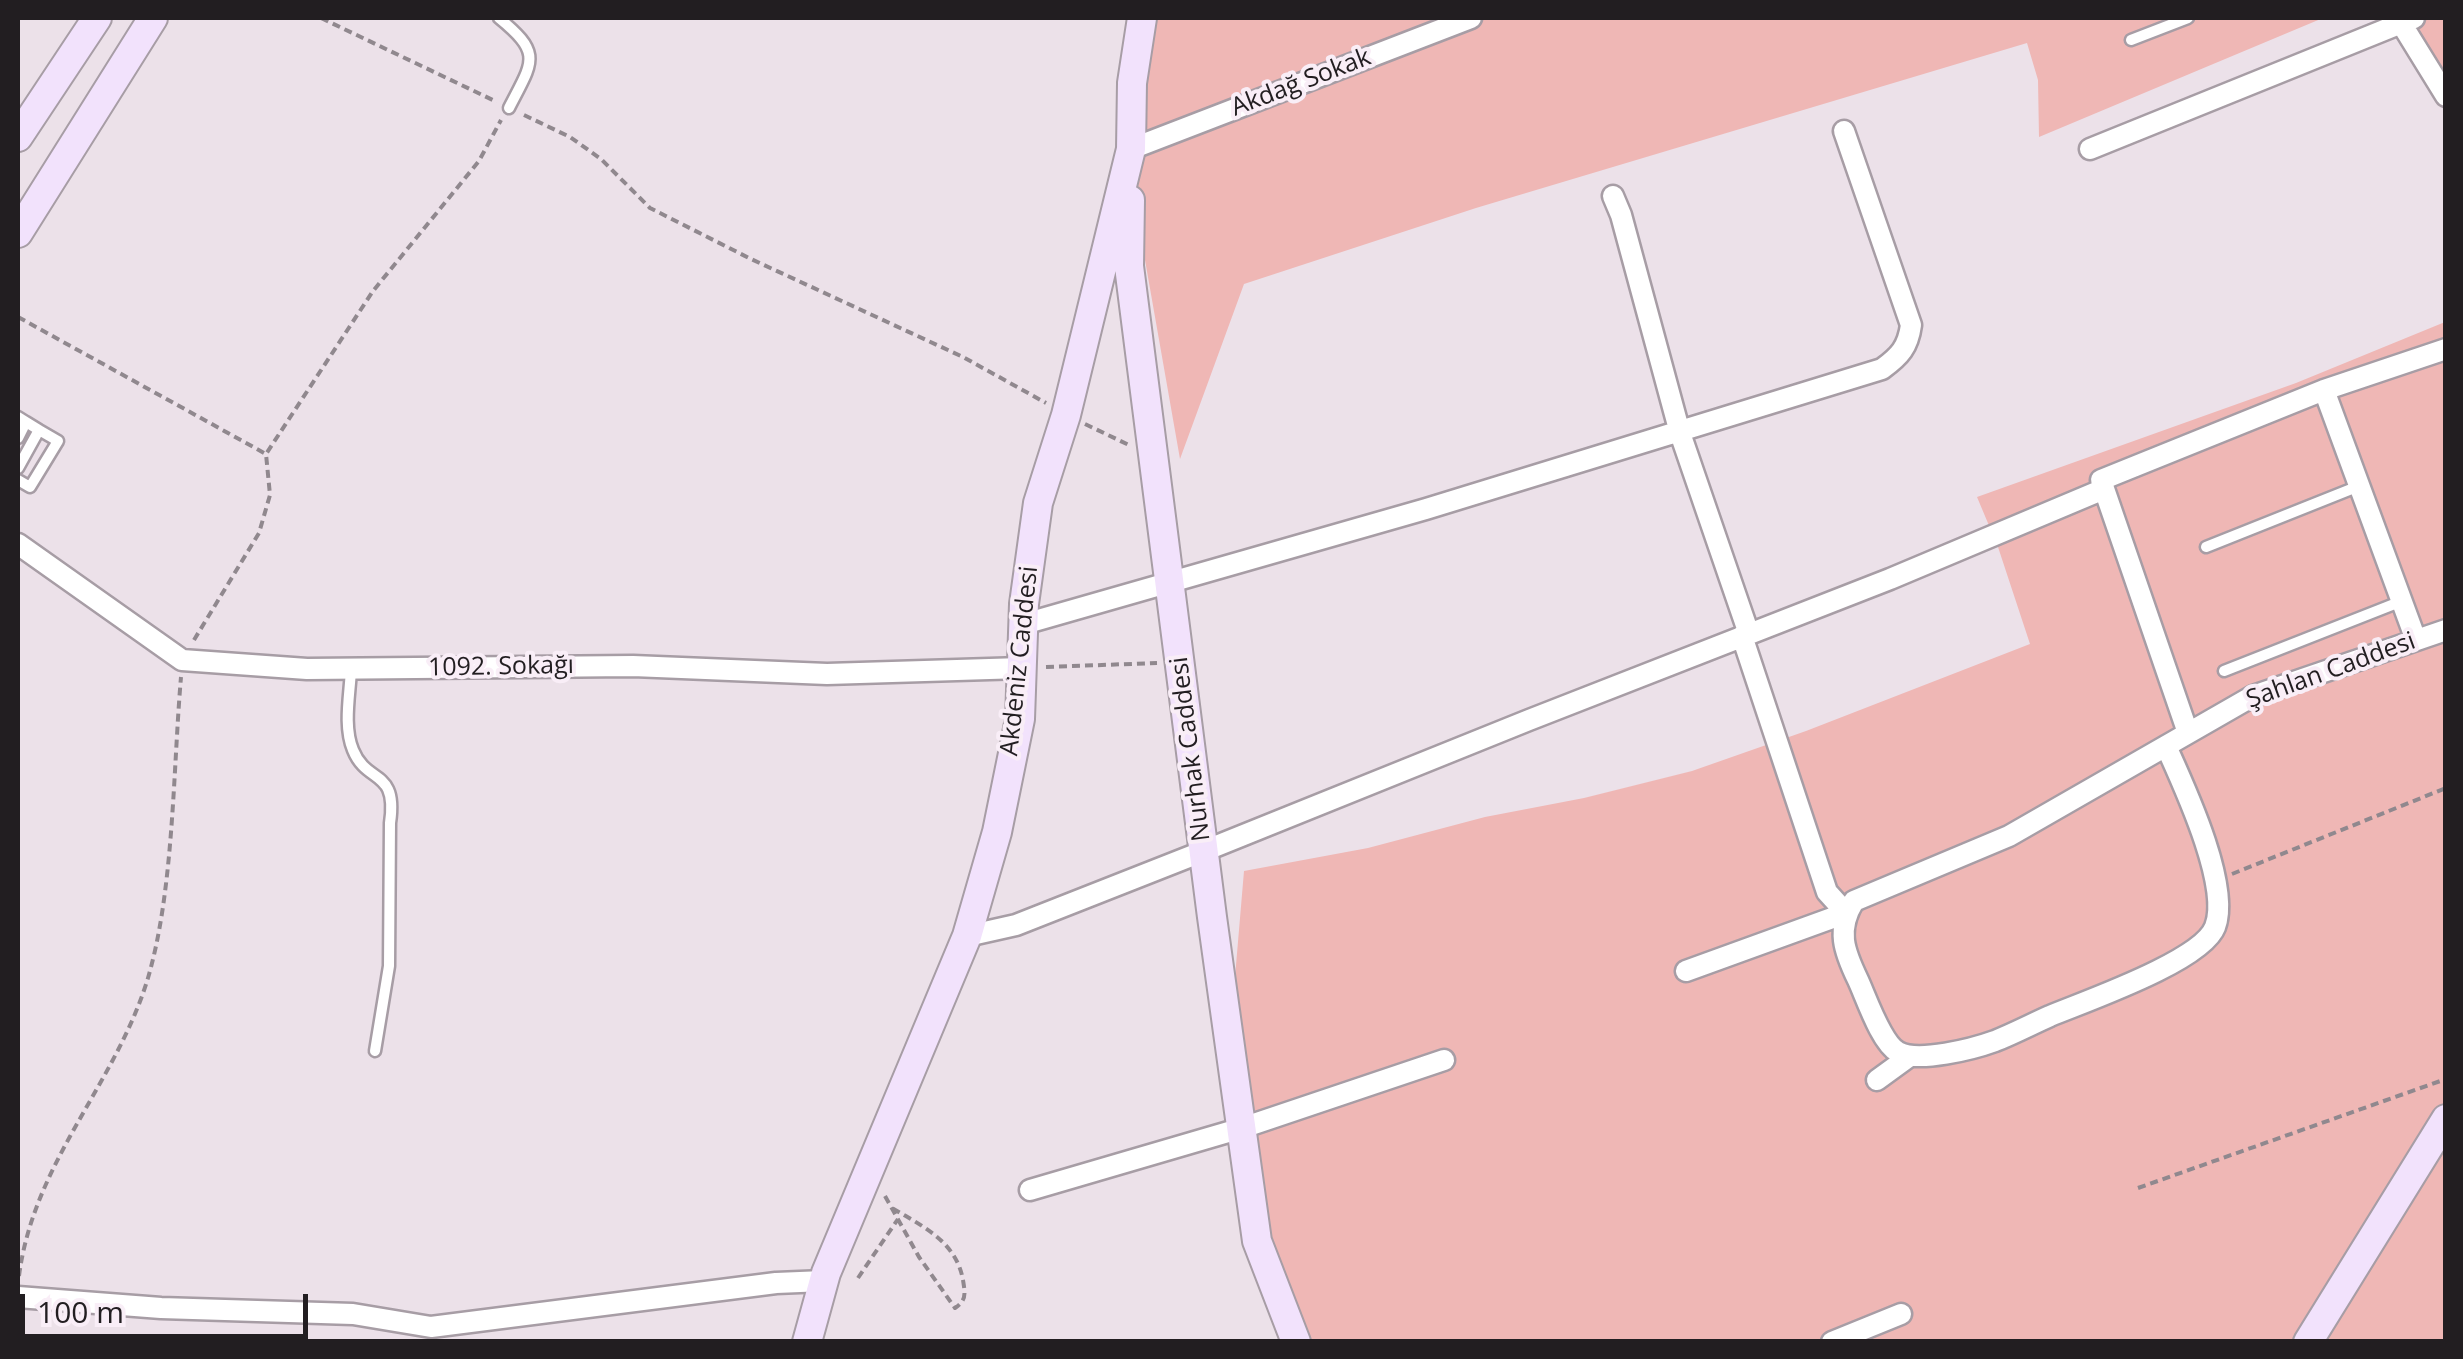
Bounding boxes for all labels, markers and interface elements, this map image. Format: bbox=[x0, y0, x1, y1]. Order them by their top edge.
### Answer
street label: Akdağ Sokak bbox=[1227, 43, 1375, 123]
street label: Akdeniz Caddesi bbox=[995, 565, 1045, 757]
street label: Şahlan Caddesi bbox=[2242, 627, 2420, 715]
street label: 1092. Sokağı bbox=[428, 651, 574, 683]
street label: Nurhak Caddesi bbox=[1165, 655, 1217, 843]
scale bar bbox=[25, 1274, 312, 1336]
text: 100 m bbox=[37, 1291, 124, 1332]

